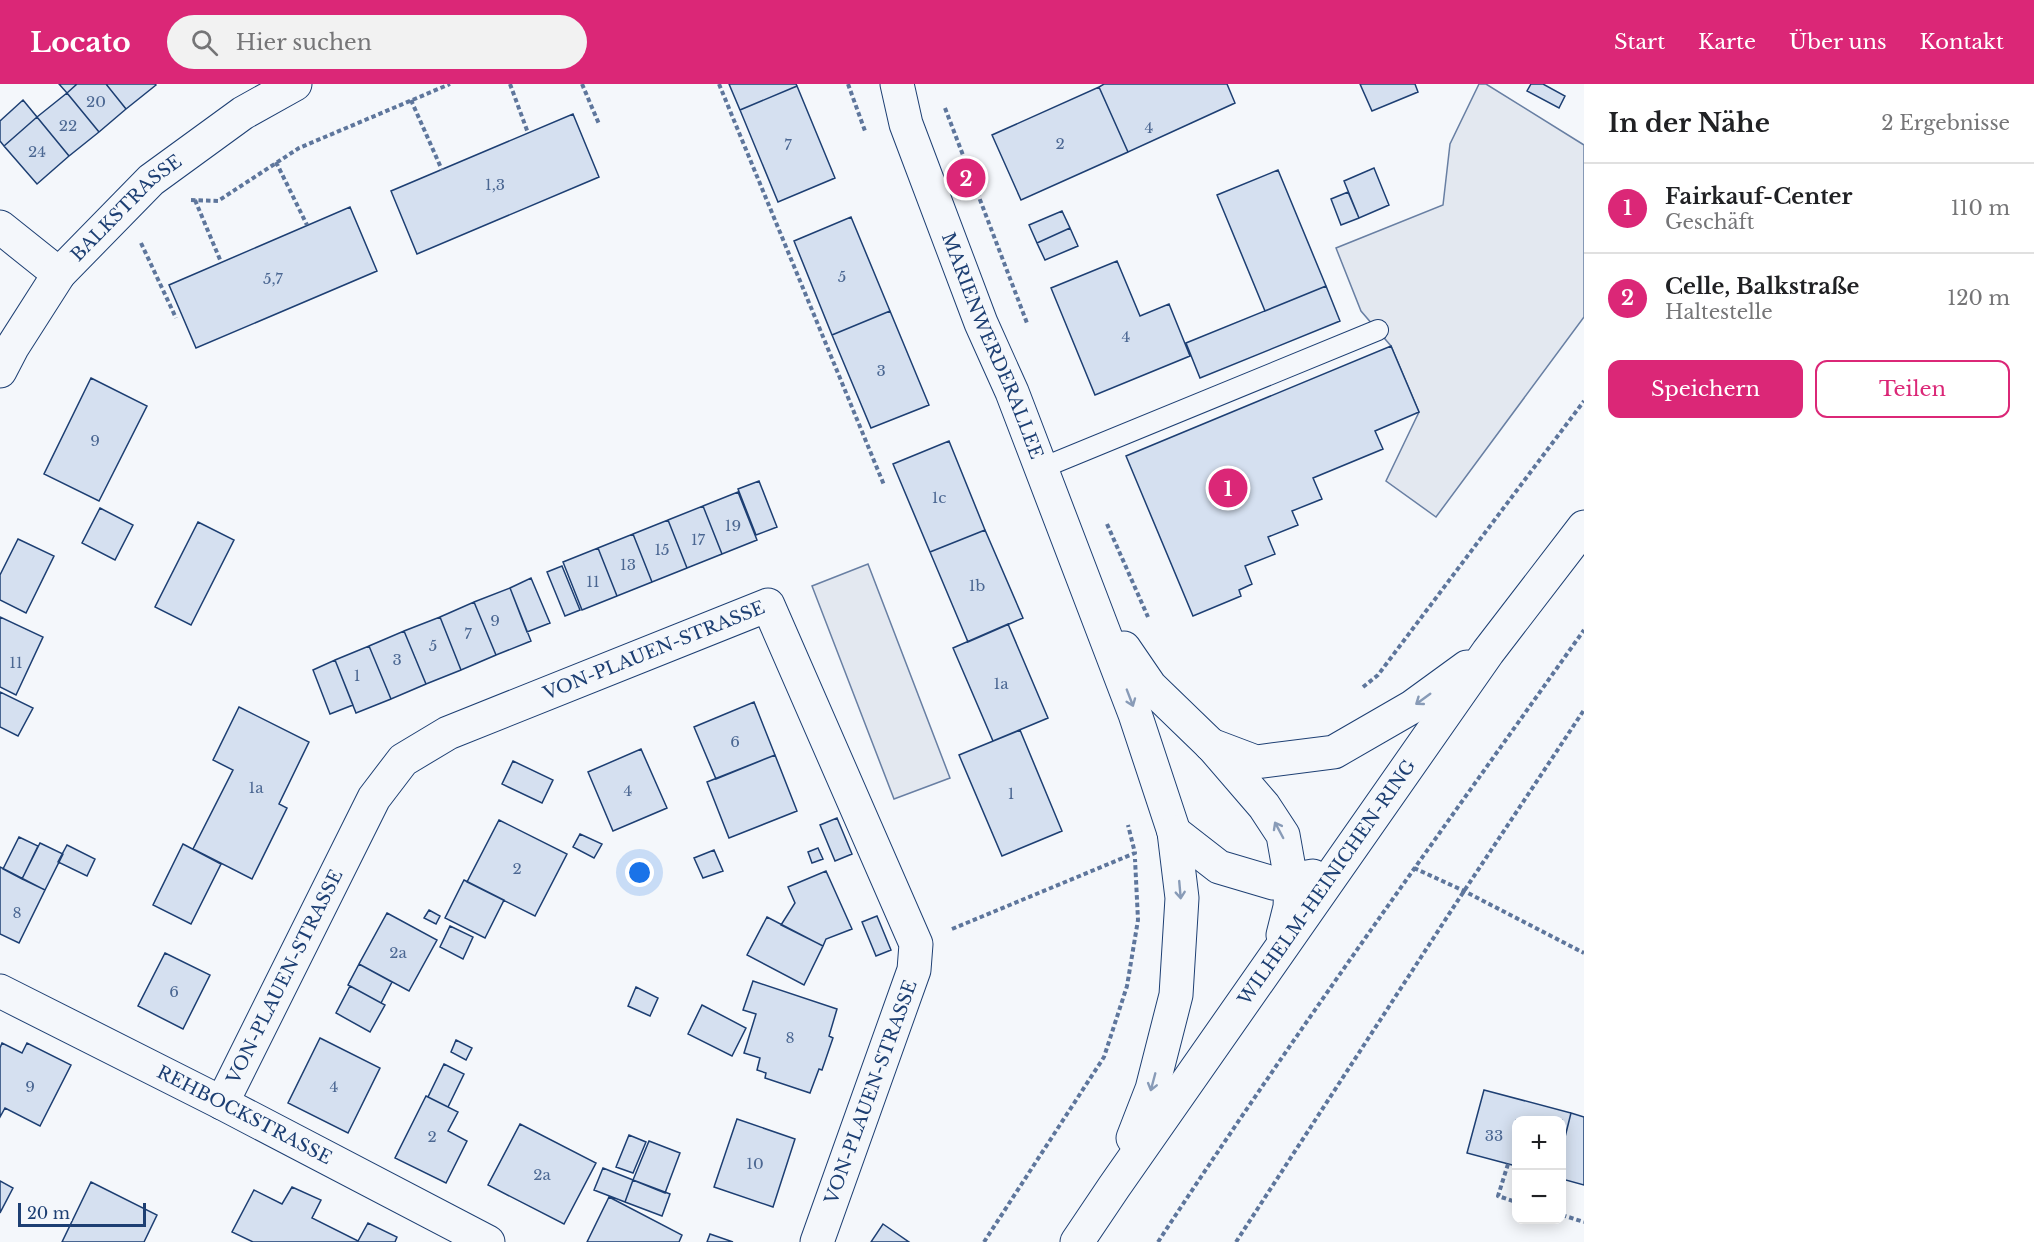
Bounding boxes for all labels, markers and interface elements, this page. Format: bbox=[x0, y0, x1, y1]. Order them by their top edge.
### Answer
search box bbox=[167, 15, 587, 69]
text: Locato bbox=[30, 25, 131, 60]
icon: search bbox=[188, 26, 221, 59]
text: Hier suchen bbox=[236, 29, 372, 56]
text: Start bbox=[1614, 29, 1665, 55]
text: Karte bbox=[1698, 29, 1756, 55]
text: Über uns bbox=[1789, 29, 1887, 55]
text: Kontakt bbox=[1920, 29, 2004, 55]
house number: 20 bbox=[86, 92, 106, 111]
text: In der Nähe bbox=[1608, 107, 1770, 139]
text: 2 Ergebnisse bbox=[1881, 111, 2010, 135]
house number: 22 bbox=[59, 116, 77, 135]
house number: 4 bbox=[1145, 118, 1153, 137]
house number: 2 bbox=[1055, 134, 1065, 153]
house number: 7 bbox=[784, 135, 792, 154]
house number: 24 bbox=[28, 142, 46, 161]
street label: BALKSTRASSE bbox=[66, 150, 186, 266]
pin: 2 bbox=[946, 156, 986, 200]
house number: 1,3 bbox=[485, 175, 505, 194]
text: Fairkauf-Center bbox=[1665, 183, 1852, 210]
text: 1 bbox=[1623, 196, 1632, 220]
text: 110 m bbox=[1951, 196, 2010, 220]
text: Geschäft bbox=[1665, 210, 1754, 234]
street label: MARIENWERDERALLEE bbox=[937, 230, 1048, 462]
house number: 5 bbox=[838, 267, 846, 286]
house number: 5,7 bbox=[263, 269, 283, 288]
text: Celle, Balkstraße bbox=[1665, 273, 1859, 300]
text: 2 bbox=[1621, 286, 1634, 310]
text: 120 m bbox=[1947, 286, 2010, 310]
text: Haltestelle bbox=[1665, 300, 1773, 324]
house number: 4 bbox=[1122, 327, 1130, 346]
button: Speichern bbox=[1608, 360, 1803, 418]
button: Teilen bbox=[1815, 360, 2010, 418]
house number: 3 bbox=[876, 361, 886, 380]
house number: 9 bbox=[90, 431, 100, 450]
pin: 1 bbox=[1208, 466, 1248, 510]
house number: 1c bbox=[932, 488, 946, 507]
house number: 19 bbox=[725, 516, 741, 535]
house number: 17 bbox=[691, 530, 706, 549]
house number: 15 bbox=[654, 540, 670, 559]
house number: 13 bbox=[620, 555, 636, 574]
house number: 11 bbox=[586, 572, 600, 591]
house number: 1b bbox=[969, 576, 985, 595]
street label: VON-PLAUEN-STRASSE bbox=[539, 596, 768, 705]
house number: 9 bbox=[490, 611, 500, 630]
house number: 7 bbox=[464, 624, 472, 643]
house number: 5 bbox=[429, 636, 437, 655]
house number: 3 bbox=[392, 650, 402, 669]
house number: 11 bbox=[9, 653, 23, 672]
house number: 1 bbox=[354, 666, 360, 685]
house number: 1a bbox=[993, 674, 1009, 693]
one-way arrow bbox=[1125, 689, 1136, 707]
one-way arrow bbox=[1416, 693, 1432, 705]
house number: 6 bbox=[730, 732, 740, 751]
street label: WILHELM-HEINICHEN-RING bbox=[1233, 755, 1421, 1010]
house number: 1a bbox=[248, 778, 264, 797]
house number: 4 bbox=[624, 781, 632, 800]
house number: 1 bbox=[1008, 784, 1014, 803]
one-way arrow bbox=[1273, 822, 1285, 839]
your location bbox=[625, 858, 654, 887]
house number: 2 bbox=[512, 859, 522, 878]
street label: VON-PLAUEN-STRASSE bbox=[222, 866, 348, 1088]
one-way arrow bbox=[1175, 879, 1186, 899]
house number: 8 bbox=[12, 903, 22, 922]
house number: 2a bbox=[389, 943, 407, 962]
street label: VON-PLAUEN-STRASSE bbox=[820, 977, 922, 1208]
house number: 6 bbox=[169, 982, 179, 1001]
house number: 8 bbox=[785, 1028, 795, 1047]
street label: REHBOCKSTRASSE bbox=[153, 1061, 335, 1169]
one-way arrow bbox=[1147, 1072, 1159, 1091]
house number: 9 bbox=[25, 1077, 35, 1096]
house number: 4 bbox=[330, 1077, 338, 1096]
map controls bbox=[1512, 1116, 1566, 1224]
button: + bbox=[1512, 1116, 1566, 1170]
house number: 33 bbox=[1485, 1126, 1503, 1145]
house number: 2 bbox=[427, 1127, 437, 1146]
house number: 10 bbox=[746, 1154, 764, 1173]
house number: 2a bbox=[533, 1165, 551, 1184]
button: − bbox=[1512, 1170, 1566, 1224]
scale bar bbox=[18, 1200, 146, 1228]
text: 20 m bbox=[27, 1203, 70, 1223]

